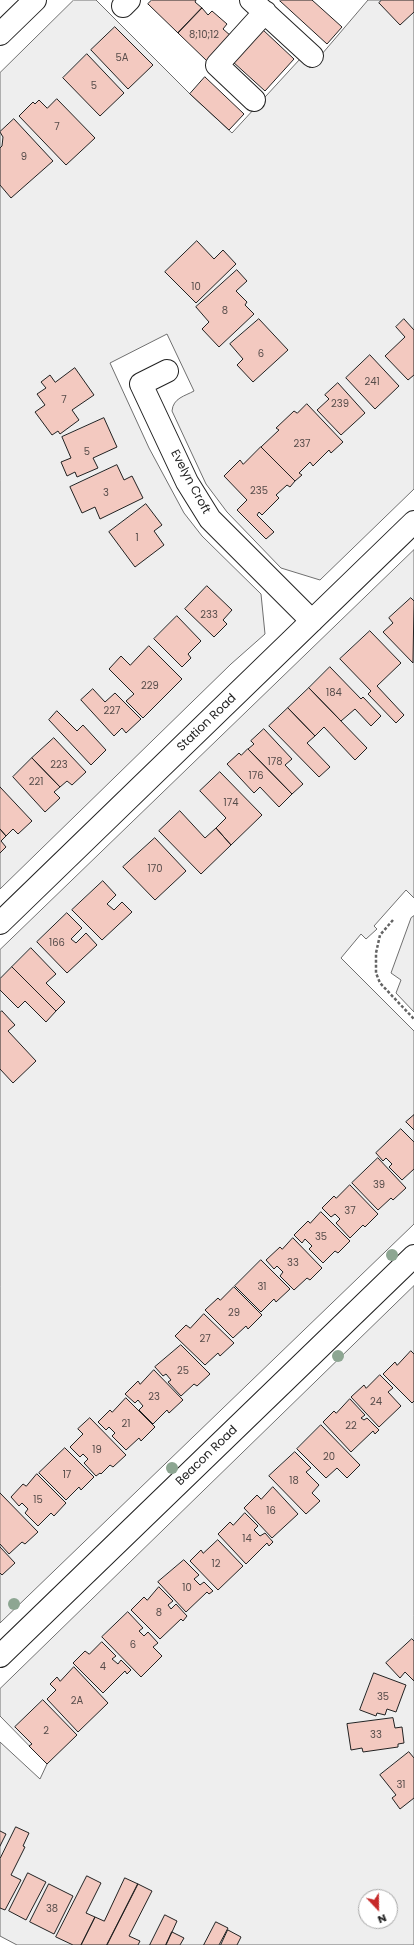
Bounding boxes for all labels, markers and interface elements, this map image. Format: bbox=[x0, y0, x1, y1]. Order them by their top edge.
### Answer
house number: 8;10;12 bbox=[189, 29, 219, 41]
house number: 5A bbox=[115, 52, 129, 64]
house number: 5 bbox=[91, 80, 97, 92]
house number: 7 bbox=[54, 121, 60, 133]
house number: 9 bbox=[21, 151, 27, 163]
house number: 10 bbox=[191, 281, 201, 293]
house number: 8 bbox=[222, 305, 228, 317]
house number: 6 bbox=[258, 348, 264, 360]
house number: 241 bbox=[364, 376, 380, 388]
house number: 7 bbox=[61, 394, 67, 406]
house number: 239 bbox=[331, 398, 349, 410]
house number: 237 bbox=[293, 438, 311, 450]
house number: 5 bbox=[84, 446, 90, 458]
street label: Evelyn Croft bbox=[167, 447, 213, 517]
house number: 235 bbox=[250, 485, 268, 497]
house number: 3 bbox=[103, 487, 109, 499]
house number: 1 bbox=[135, 532, 139, 544]
house number: 233 bbox=[200, 609, 218, 621]
house number: 229 bbox=[141, 680, 159, 692]
house number: 184 bbox=[326, 687, 342, 699]
street label: Station Road bbox=[174, 691, 240, 755]
house number: 227 bbox=[104, 705, 120, 717]
house number: 178 bbox=[268, 756, 282, 768]
house number: 223 bbox=[50, 759, 68, 771]
house number: 176 bbox=[248, 770, 264, 782]
house number: 221 bbox=[29, 776, 43, 788]
house number: 174 bbox=[224, 797, 238, 809]
house number: 170 bbox=[148, 863, 162, 875]
house number: 166 bbox=[49, 937, 65, 949]
house number: 39 bbox=[373, 1179, 385, 1191]
house number: 37 bbox=[344, 1205, 356, 1217]
house number: 35 bbox=[315, 1231, 327, 1243]
house number: 33 bbox=[287, 1257, 299, 1269]
house number: 31 bbox=[257, 1281, 267, 1293]
house number: 29 bbox=[228, 1307, 240, 1319]
house number: 27 bbox=[199, 1333, 211, 1345]
house number: 25 bbox=[177, 1365, 189, 1377]
house number: 23 bbox=[148, 1391, 160, 1403]
house number: 24 bbox=[370, 1396, 382, 1408]
house number: 21 bbox=[122, 1418, 130, 1430]
house number: 22 bbox=[345, 1420, 357, 1432]
street label: Beacon Road bbox=[173, 1423, 241, 1489]
house number: 19 bbox=[92, 1444, 102, 1456]
house number: 20 bbox=[323, 1451, 335, 1463]
house number: 17 bbox=[63, 1469, 71, 1481]
house number: 18 bbox=[289, 1475, 299, 1487]
house number: 15 bbox=[33, 1494, 43, 1506]
house number: 16 bbox=[266, 1505, 276, 1517]
house number: 14 bbox=[242, 1533, 252, 1545]
house number: 12 bbox=[212, 1558, 220, 1570]
house number: 10 bbox=[182, 1582, 192, 1594]
house number: 8 bbox=[156, 1607, 162, 1619]
house number: 6 bbox=[130, 1639, 136, 1651]
house number: 4 bbox=[100, 1661, 106, 1673]
house number: 35 bbox=[377, 1691, 389, 1703]
house number: 2A bbox=[71, 1695, 83, 1707]
house number: 2 bbox=[43, 1725, 49, 1737]
house number: 33 bbox=[370, 1729, 382, 1741]
house number: 31 bbox=[396, 1779, 406, 1791]
north arrow bbox=[358, 1889, 398, 1929]
house number: 38 bbox=[46, 1903, 58, 1915]
text: N bbox=[375, 1910, 389, 1928]

